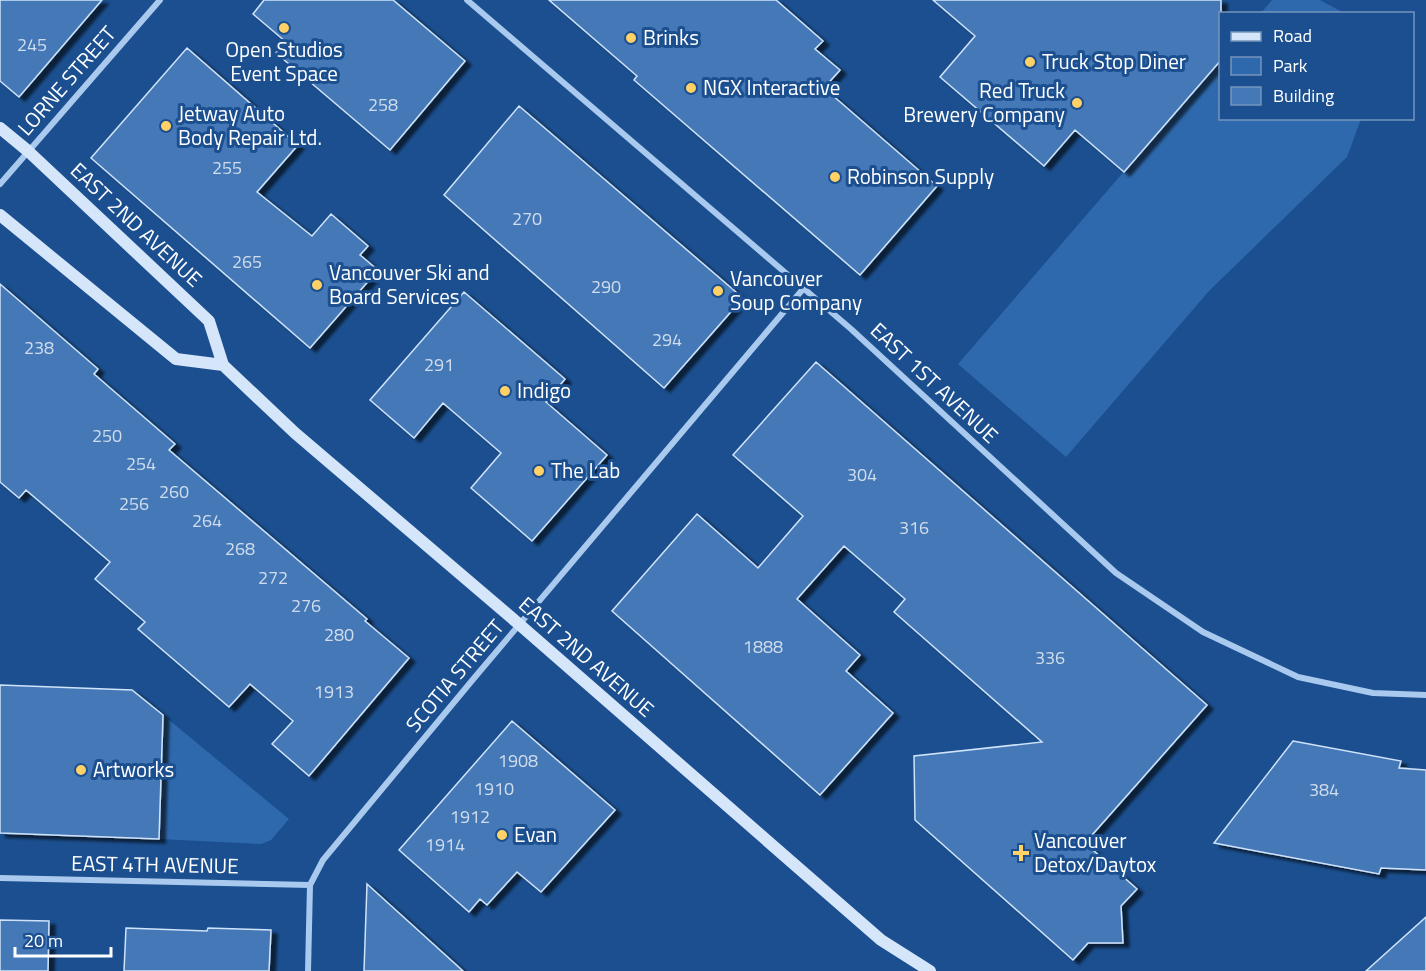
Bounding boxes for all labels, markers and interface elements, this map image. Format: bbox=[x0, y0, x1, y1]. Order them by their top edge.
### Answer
legend bbox=[1219, 12, 1414, 120]
street label: LORNE STREET bbox=[9, 18, 123, 142]
marker: Open Studios Event Space bbox=[277, 21, 291, 35]
place label: Brinks bbox=[643, 21, 699, 53]
text: Road bbox=[1273, 22, 1312, 49]
house number: 245 bbox=[17, 31, 47, 58]
marker: Brinks bbox=[624, 31, 638, 45]
place label: Open Studios Event Space bbox=[225, 33, 343, 89]
place label: Truck Stop Diner bbox=[1042, 45, 1186, 77]
text: Park bbox=[1273, 52, 1308, 79]
marker: Truck Stop Diner bbox=[1023, 55, 1037, 69]
place label: NGX Interactive bbox=[703, 71, 840, 103]
place label: Red Truck Brewery Company bbox=[903, 74, 1065, 130]
marker: NGX Interactive bbox=[684, 81, 698, 95]
text: Building bbox=[1273, 82, 1334, 109]
house number: 258 bbox=[368, 91, 398, 118]
marker: Red Truck Brewery Company bbox=[1070, 96, 1084, 110]
place label: Jetway Auto Body Repair Ltd. bbox=[178, 97, 322, 153]
marker: Jetway Auto Body Repair Ltd. bbox=[159, 119, 173, 133]
house number: 255 bbox=[212, 154, 242, 181]
street label: EAST 2ND AVENUE bbox=[64, 155, 210, 294]
place label: Robinson Supply bbox=[847, 160, 994, 192]
marker: Robinson Supply bbox=[828, 170, 842, 184]
house number: 270 bbox=[512, 205, 542, 232]
house number: 265 bbox=[232, 248, 262, 275]
place label: Vancouver Ski and Board Services bbox=[329, 256, 490, 312]
place label: Vancouver Soup Company bbox=[730, 262, 862, 318]
house number: 290 bbox=[591, 273, 621, 300]
marker: Vancouver Ski and Board Services bbox=[310, 278, 324, 292]
marker: Vancouver Soup Company bbox=[711, 284, 725, 298]
street label: EAST 1ST AVENUE bbox=[863, 314, 1006, 450]
house number: 294 bbox=[652, 326, 682, 353]
house number: 238 bbox=[24, 334, 54, 361]
house number: 291 bbox=[424, 351, 454, 378]
place label: Indigo bbox=[517, 374, 571, 406]
marker: Indigo bbox=[498, 384, 512, 398]
house number: 250 bbox=[92, 422, 122, 449]
house number: 254 bbox=[126, 450, 156, 477]
place label: The Lab bbox=[551, 454, 620, 486]
house number: 304 bbox=[847, 461, 877, 488]
marker: The Lab bbox=[532, 464, 546, 478]
house number: 260 bbox=[159, 478, 189, 505]
house number: 256 bbox=[119, 490, 149, 517]
house number: 264 bbox=[192, 507, 222, 534]
house number: 316 bbox=[899, 514, 929, 541]
house number: 268 bbox=[225, 535, 255, 562]
house number: 272 bbox=[258, 564, 288, 591]
street label: EAST 2ND AVENUE bbox=[512, 588, 661, 724]
house number: 276 bbox=[291, 592, 321, 619]
street label: SCOTIA STREET bbox=[397, 612, 511, 739]
house number: 280 bbox=[324, 621, 354, 648]
house number: 1888 bbox=[743, 633, 783, 660]
house number: 336 bbox=[1035, 644, 1065, 671]
house number: 1913 bbox=[314, 678, 354, 705]
house number: 1908 bbox=[498, 747, 538, 774]
place label: Artworks bbox=[93, 753, 174, 785]
marker: Artworks bbox=[74, 763, 88, 777]
house number: 1910 bbox=[474, 775, 514, 802]
house number: 384 bbox=[1309, 776, 1339, 803]
house number: 1912 bbox=[450, 803, 490, 830]
place label: Evan bbox=[514, 818, 557, 850]
place label: Vancouver Detox/Daytox bbox=[1034, 824, 1157, 880]
marker: Evan bbox=[495, 828, 509, 842]
house number: 1914 bbox=[425, 831, 465, 858]
marker: Vancouver Detox/Daytox bbox=[1012, 844, 1030, 862]
street label: EAST 4TH AVENUE bbox=[71, 847, 239, 881]
scale bar bbox=[15, 920, 111, 958]
text: 20 m bbox=[24, 927, 63, 954]

